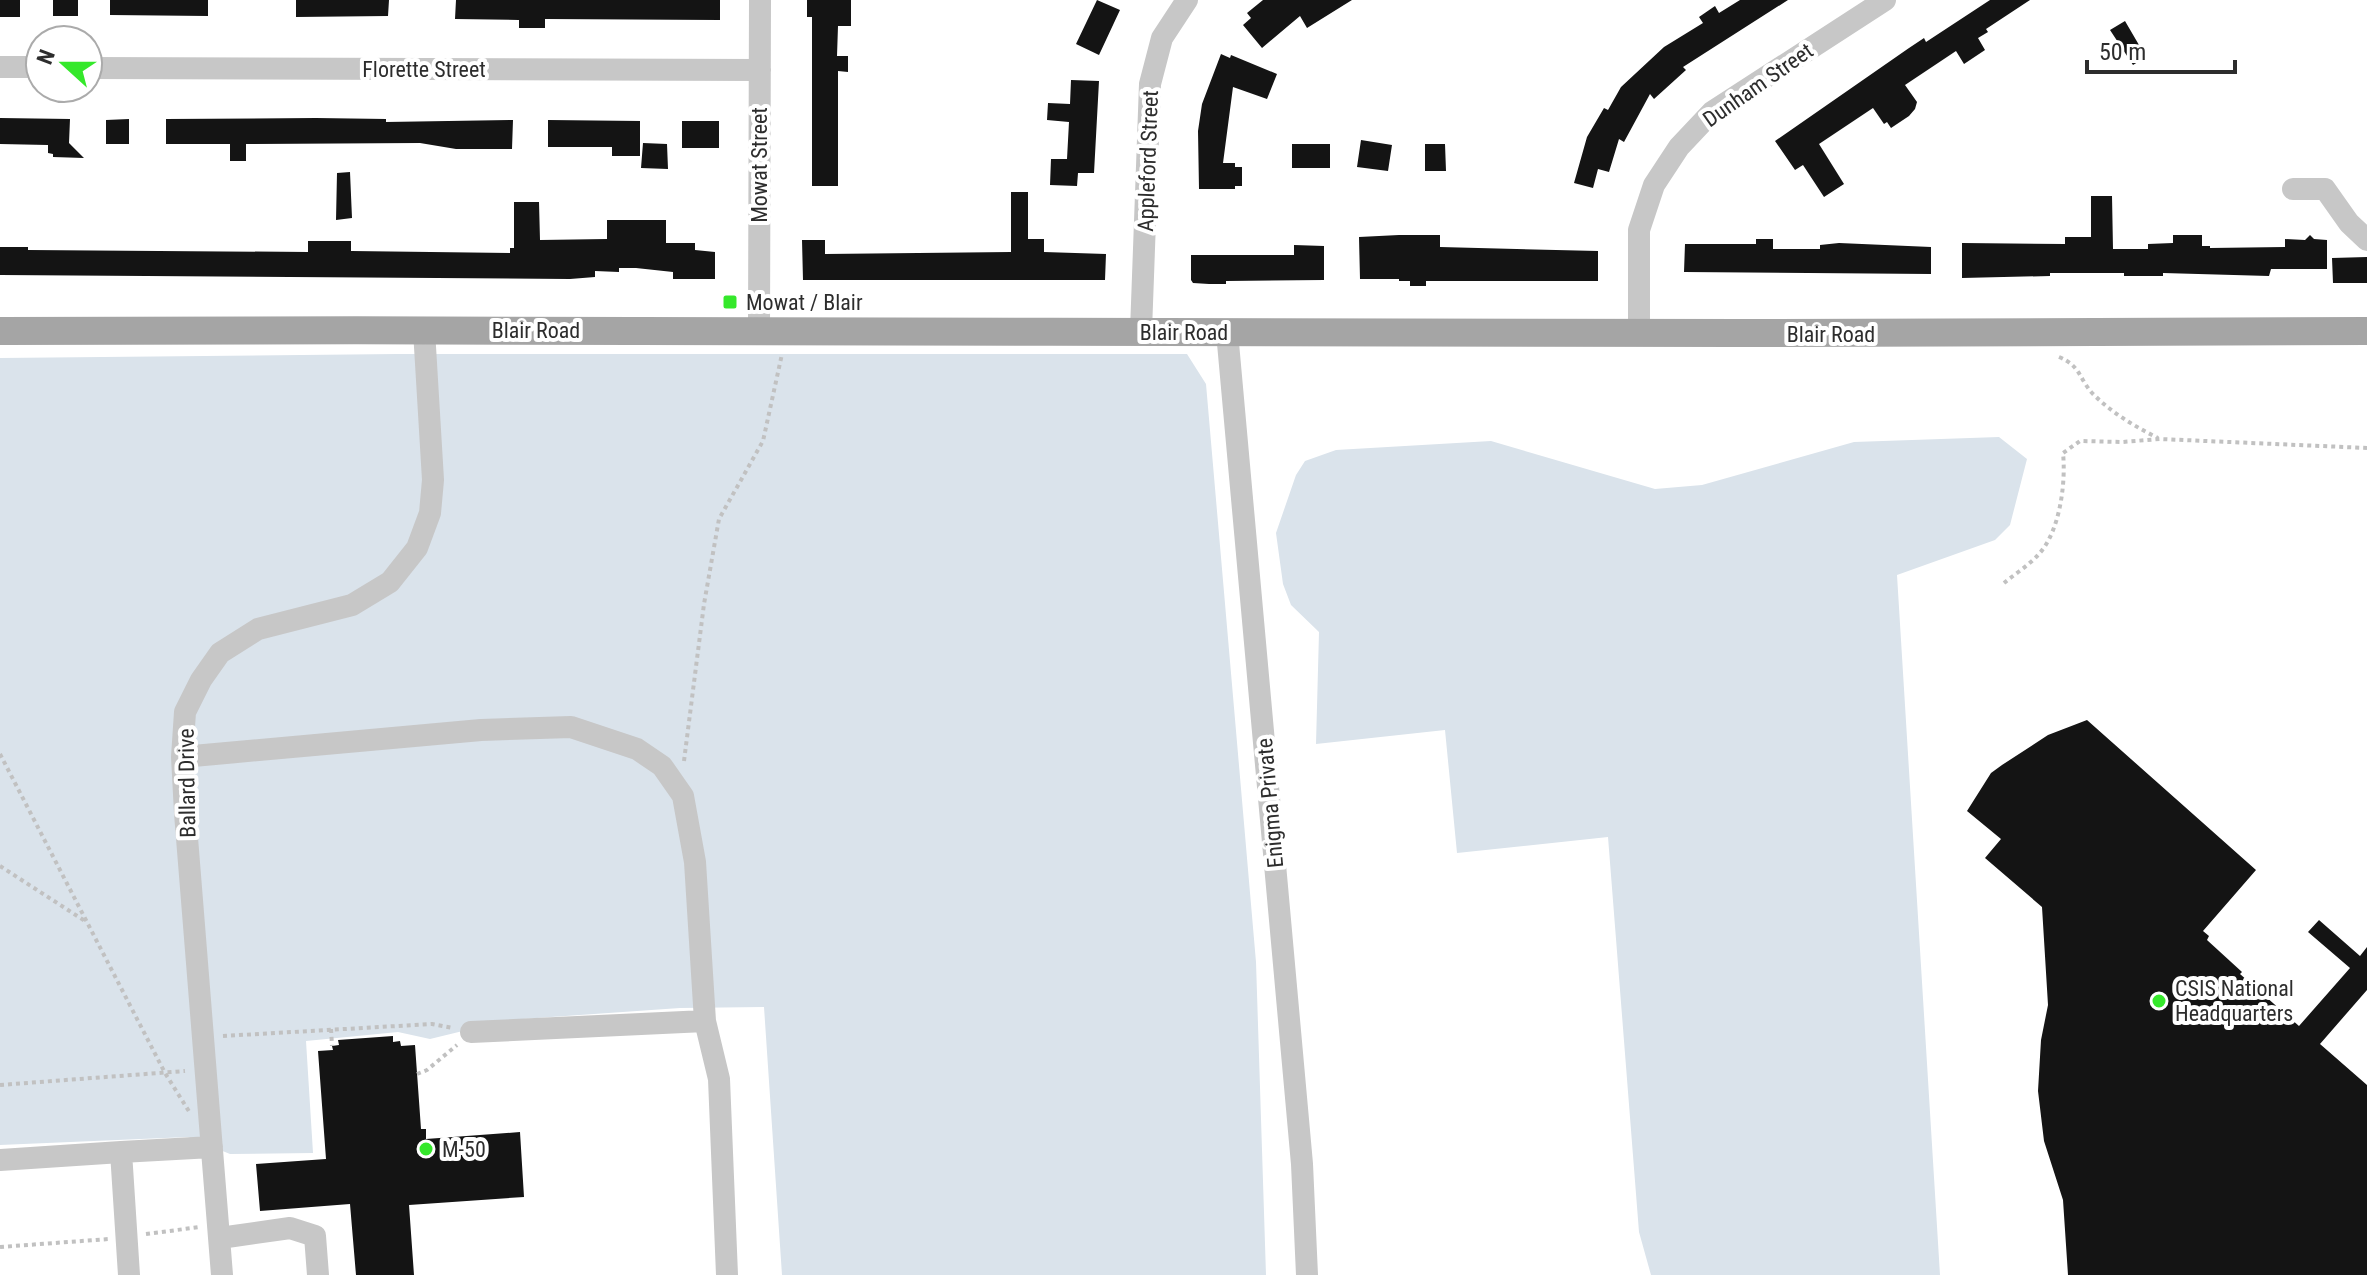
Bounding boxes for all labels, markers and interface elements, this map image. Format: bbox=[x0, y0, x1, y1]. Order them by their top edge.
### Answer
north arrow bbox=[24, 24, 104, 104]
scale bar bbox=[2087, 24, 2235, 74]
street label: Dunham Street bbox=[1698, 38, 1818, 132]
text: 50 m bbox=[2099, 38, 2146, 66]
text: N bbox=[32, 46, 60, 68]
street label: Florette Street bbox=[362, 57, 486, 82]
street label: Appleford Street bbox=[1133, 90, 1163, 232]
street label: Mowat Street bbox=[747, 107, 772, 223]
place label: Mowat / Blair bbox=[746, 290, 863, 315]
marker: Mowat / Blair bbox=[721, 293, 739, 311]
street label: Blair Road bbox=[492, 318, 580, 343]
street label: Blair Road bbox=[1140, 320, 1228, 345]
street label: Blair Road bbox=[1787, 322, 1875, 347]
street label: Ballard Drive bbox=[174, 728, 200, 838]
street label: Enigma Private bbox=[1252, 737, 1288, 869]
place label: CSIS National Headquarters bbox=[2175, 976, 2294, 1026]
marker: CSIS National Headquarters bbox=[2150, 992, 2168, 1010]
place label: M-50 bbox=[442, 1137, 486, 1162]
marker: M-50 bbox=[417, 1140, 435, 1158]

